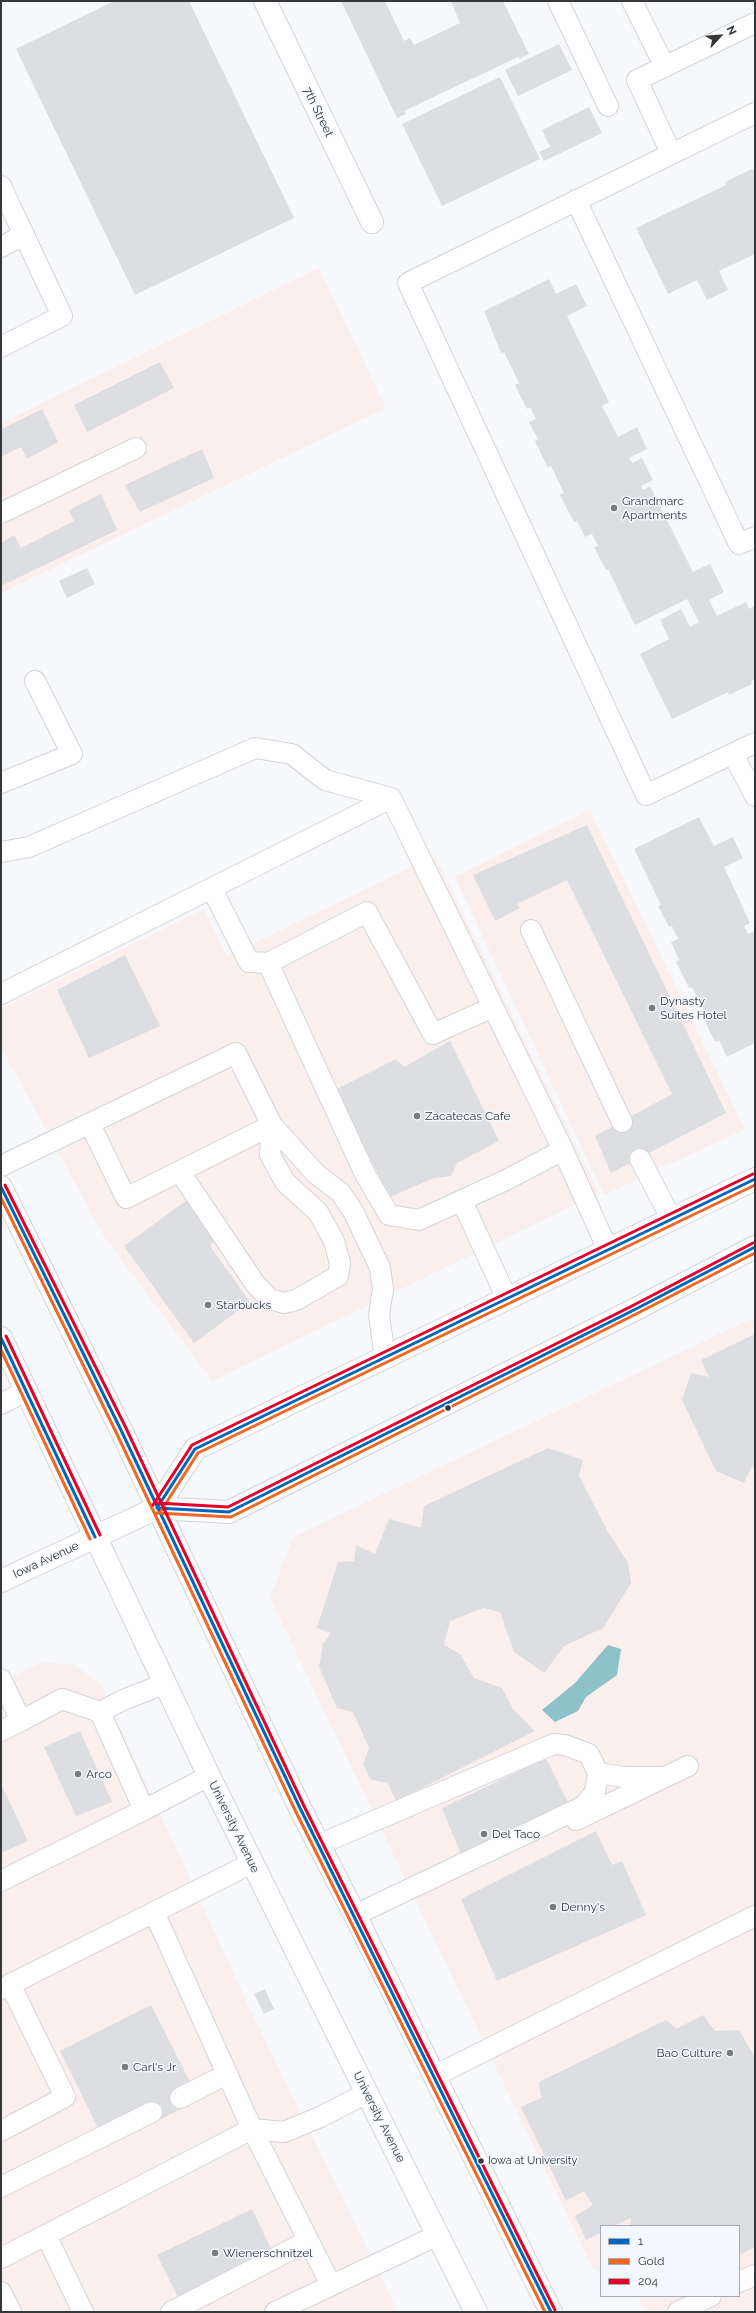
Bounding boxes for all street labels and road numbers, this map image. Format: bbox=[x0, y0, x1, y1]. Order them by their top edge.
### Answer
street label: 7th Street bbox=[300, 85, 336, 139]
street label: Iowa Avenue bbox=[11, 1538, 81, 1582]
street label: University Avenue bbox=[206, 1779, 262, 1875]
street label: University Avenue bbox=[350, 2069, 408, 2165]

